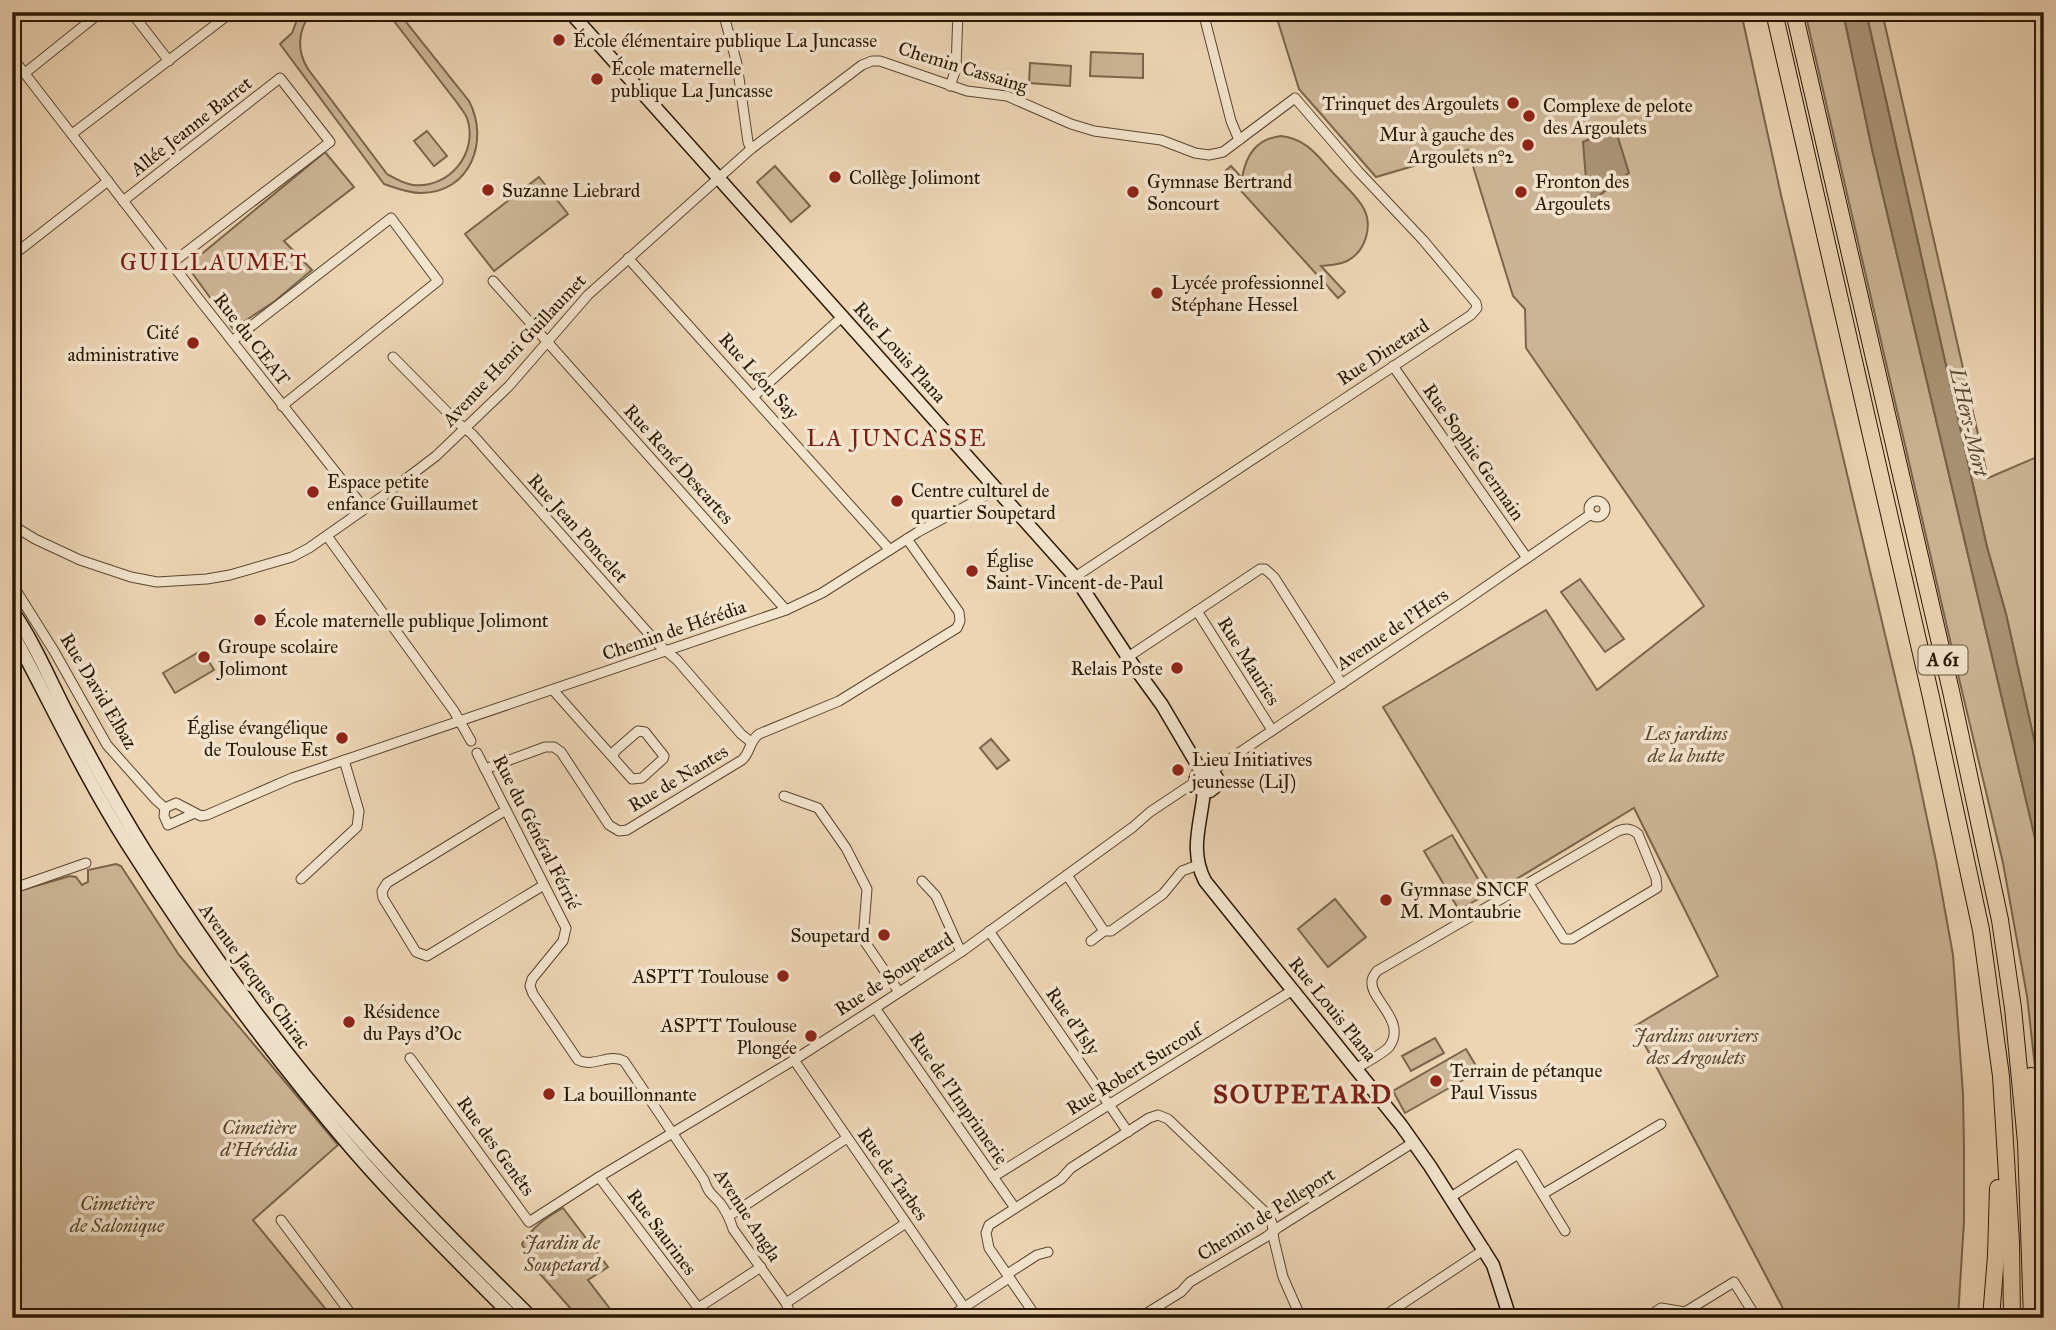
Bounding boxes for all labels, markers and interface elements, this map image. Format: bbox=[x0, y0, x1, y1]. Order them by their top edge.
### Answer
place label: École élémentaire publique La Juncasse bbox=[573, 28, 877, 53]
marker: École élémentaire publique La Juncasse bbox=[551, 32, 567, 48]
street label: Chemin Cassaing bbox=[895, 36, 1031, 99]
place label: École maternelle publique La Juncasse bbox=[610, 56, 773, 103]
street label: Allée Jeanne Barret bbox=[125, 71, 257, 182]
marker: École maternelle publique La Juncasse bbox=[589, 71, 605, 87]
place label: Trinquet des Argoulets bbox=[1322, 92, 1499, 116]
place label: Complexe de pelote des Argoulets bbox=[1543, 94, 1693, 140]
marker: Trinquet des Argoulets bbox=[1505, 95, 1521, 111]
marker: Complexe de pelote des Argoulets bbox=[1521, 108, 1537, 124]
place label: Mur à gauche des Argoulets n°2 bbox=[1379, 123, 1515, 169]
marker: Mur à gauche des Argoulets n°2 bbox=[1520, 137, 1536, 153]
place label: Collège Jolimont bbox=[849, 166, 981, 190]
marker: Collège Jolimont bbox=[827, 169, 843, 185]
place label: Gymnase Bertrand Soncourt bbox=[1147, 170, 1293, 215]
place label: Fronton des Argoulets bbox=[1534, 170, 1629, 216]
place label: Suzanne Liebrard bbox=[502, 179, 641, 202]
marker: Suzanne Liebrard bbox=[480, 182, 496, 198]
marker: Gymnase Bertrand Soncourt bbox=[1125, 184, 1141, 200]
marker: Fronton des Argoulets bbox=[1513, 184, 1529, 200]
district label: GUILLAUMET bbox=[120, 248, 308, 276]
street label: Avenue Henri Guillaumet bbox=[437, 269, 591, 432]
place label: Lycée professionnel Stéphane Hessel bbox=[1171, 271, 1325, 316]
marker: Lycée professionnel Stéphane Hessel bbox=[1149, 285, 1165, 301]
street label: Rue du CEAT bbox=[209, 288, 295, 390]
street label: Rue Louis Plana bbox=[849, 297, 952, 408]
street label: Rue Dinetard bbox=[1333, 313, 1434, 390]
place label: Cité administrative bbox=[67, 321, 179, 366]
street label: Rue Léon Say bbox=[714, 328, 805, 425]
marker: Cité administrative bbox=[185, 335, 201, 351]
water label: L'Hers-Mort bbox=[1944, 364, 1994, 480]
street label: Rue Sophie Germain bbox=[1418, 379, 1530, 525]
street label: Rue René Descartes bbox=[619, 399, 739, 529]
district label: LA JUNCASSE bbox=[807, 424, 987, 452]
street label: Rue Jean Poncelet bbox=[522, 469, 633, 588]
place label: Espace petite enfance Guillaumet bbox=[327, 470, 478, 515]
place label: Centre culturel de quartier Soupetard bbox=[911, 479, 1056, 525]
marker: Espace petite enfance Guillaumet bbox=[305, 484, 321, 500]
marker: Centre culturel de quartier Soupetard bbox=[889, 493, 905, 509]
place label: Église Saint-Vincent-de-Paul bbox=[986, 548, 1164, 594]
marker: Église Saint-Vincent-de-Paul bbox=[964, 563, 980, 579]
street label: Avenue de l'Hers bbox=[1331, 583, 1453, 676]
street label: Chemin de Hérédia bbox=[599, 594, 750, 665]
place label: École maternelle publique Jolimont bbox=[274, 608, 549, 633]
marker: École maternelle publique Jolimont bbox=[252, 612, 268, 628]
street label: Rue Mauries bbox=[1213, 612, 1285, 710]
street label: Rue David Elbaz bbox=[55, 629, 143, 753]
place label: Groupe scolaire Jolimont bbox=[216, 635, 338, 681]
road number: A 61 bbox=[1918, 646, 1968, 674]
marker: Groupe scolaire Jolimont bbox=[196, 649, 212, 665]
place label: Relais Poste bbox=[1071, 657, 1163, 680]
marker: Relais Poste bbox=[1169, 660, 1185, 676]
place label: Église évangélique de Toulouse Est bbox=[187, 715, 328, 761]
park label: Les jardins de la butte bbox=[1643, 722, 1728, 767]
marker: Église évangélique de Toulouse Est bbox=[334, 730, 350, 746]
street label: Rue de Nantes bbox=[624, 739, 732, 817]
place label: Lieu Initiatives jeunesse (LiJ) bbox=[1189, 748, 1312, 794]
street label: Rue du Général Férrié bbox=[488, 751, 586, 913]
marker: Lieu Initiatives jeunesse (LiJ) bbox=[1170, 762, 1186, 778]
place label: Gymnase SNCF M. Montaubrie bbox=[1400, 878, 1529, 923]
marker: Gymnase SNCF M. Montaubrie bbox=[1378, 892, 1394, 908]
street label: Avenue Jacques Chirac bbox=[193, 898, 316, 1054]
place label: Soupetard bbox=[790, 924, 870, 947]
street label: Rue de Soupetard bbox=[831, 927, 958, 1021]
marker: Soupetard bbox=[876, 927, 892, 943]
street label: Rue Louis Plana bbox=[1284, 952, 1383, 1067]
place label: ASPTT Toulouse bbox=[632, 965, 769, 988]
marker: ASPTT Toulouse bbox=[775, 968, 791, 984]
street label: Rue d'Isly bbox=[1041, 982, 1105, 1061]
place label: Résidence du Pays d'Oc bbox=[363, 1000, 462, 1045]
marker: Résidence du Pays d'Oc bbox=[341, 1014, 357, 1030]
place label: ASPTT Toulouse Plongée bbox=[660, 1014, 797, 1060]
street label: Rue Robert Surcouf bbox=[1062, 1017, 1208, 1120]
park label: Jardins ouvriers des Argoulets bbox=[1632, 1024, 1759, 1069]
street label: Rue de l'Imprimerie bbox=[905, 1027, 1013, 1169]
marker: ASPTT Toulouse Plongée bbox=[803, 1028, 819, 1044]
place label: Terrain de pétanque Paul Vissus bbox=[1450, 1059, 1602, 1104]
marker: Terrain de pétanque Paul Vissus bbox=[1428, 1073, 1444, 1089]
district label: SOUPETARD bbox=[1213, 1078, 1393, 1110]
place label: La bouillonnante bbox=[563, 1083, 697, 1106]
marker: La bouillonnante bbox=[541, 1086, 557, 1102]
street label: Rue des Genêts bbox=[452, 1092, 540, 1200]
park label: Cimetière d'Hérédia bbox=[220, 1116, 297, 1161]
street label: Rue de Tarbes bbox=[853, 1123, 933, 1225]
street label: Chemin de Pelleport bbox=[1193, 1162, 1339, 1266]
street label: Avenue Angla bbox=[708, 1163, 787, 1267]
street label: Rue Saurines bbox=[622, 1184, 702, 1280]
park label: Cimetière de Salonique bbox=[69, 1192, 165, 1237]
park label: Jardin de Soupetard bbox=[523, 1231, 601, 1277]

